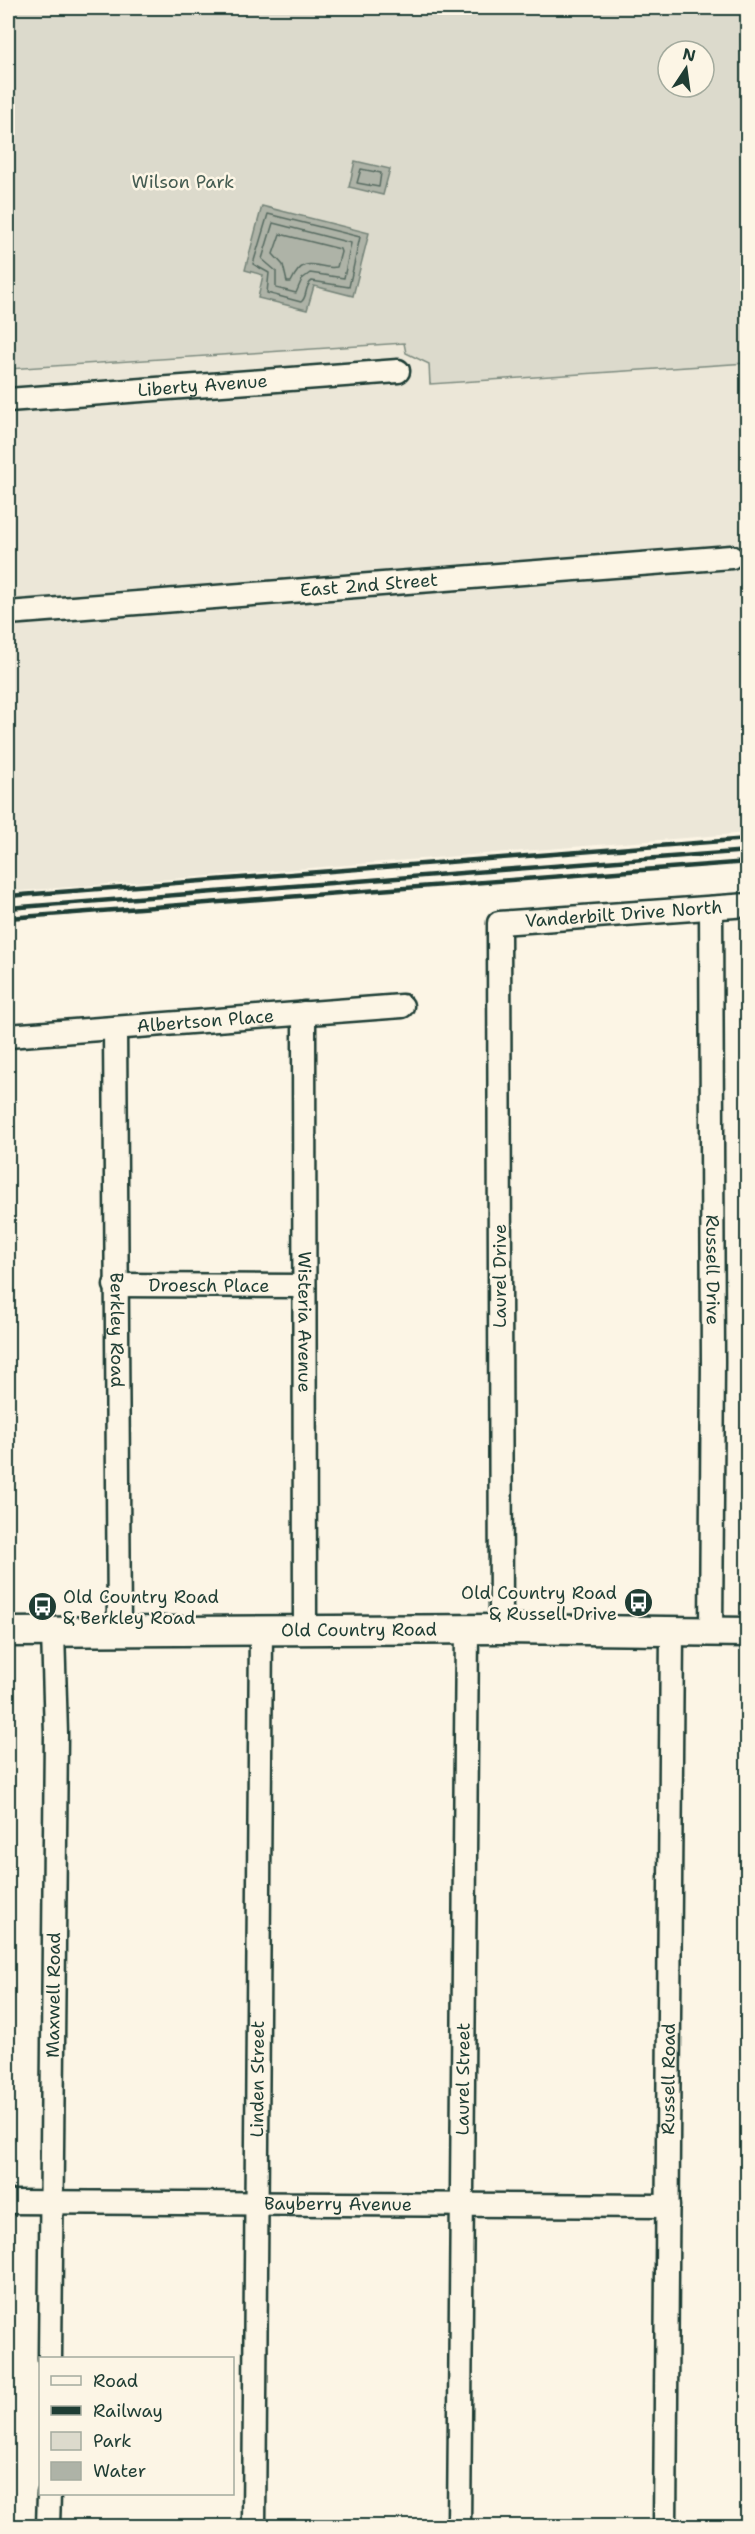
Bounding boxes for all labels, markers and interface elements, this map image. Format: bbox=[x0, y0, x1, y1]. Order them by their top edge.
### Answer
north arrow bbox=[656, 39, 716, 99]
text: N bbox=[681, 43, 698, 67]
park label: Wilson Park bbox=[132, 170, 234, 194]
street label: Liberty Avenue bbox=[137, 369, 268, 402]
street label: East 2nd Street bbox=[299, 568, 439, 602]
street label: Vanderbilt Drive North bbox=[524, 895, 723, 933]
street label: Albertson Place bbox=[136, 1004, 275, 1038]
street label: Russell Drive bbox=[700, 1215, 725, 1325]
street label: Laurel Drive bbox=[488, 1224, 512, 1328]
street label: Wisteria Avenue bbox=[292, 1251, 317, 1393]
street label: Berkley Road bbox=[105, 1272, 129, 1388]
street label: Droesch Place bbox=[148, 1273, 270, 1298]
place label: Old Country Road & Russell Drive bbox=[461, 1581, 617, 1626]
place label: Old Country Road & Berkley Road bbox=[63, 1585, 219, 1630]
bus stop icon: Old Country Road & Russell Drive bbox=[622, 1587, 654, 1619]
bus stop icon: Old Country Road & Berkley Road bbox=[26, 1591, 58, 1623]
street label: Old Country Road bbox=[281, 1617, 437, 1642]
street label: Maxwell Road bbox=[41, 1932, 66, 2058]
street label: Linden Street bbox=[245, 2020, 270, 2137]
street label: Laurel Street bbox=[450, 2022, 476, 2136]
street label: Russell Road bbox=[656, 2023, 681, 2135]
street label: Bayberry Avenue bbox=[264, 2192, 412, 2216]
legend bbox=[39, 2357, 234, 2495]
text: Road bbox=[93, 2369, 138, 2393]
text: Railway bbox=[93, 2399, 163, 2423]
text: Park bbox=[93, 2429, 132, 2453]
text: Water bbox=[93, 2459, 146, 2483]

